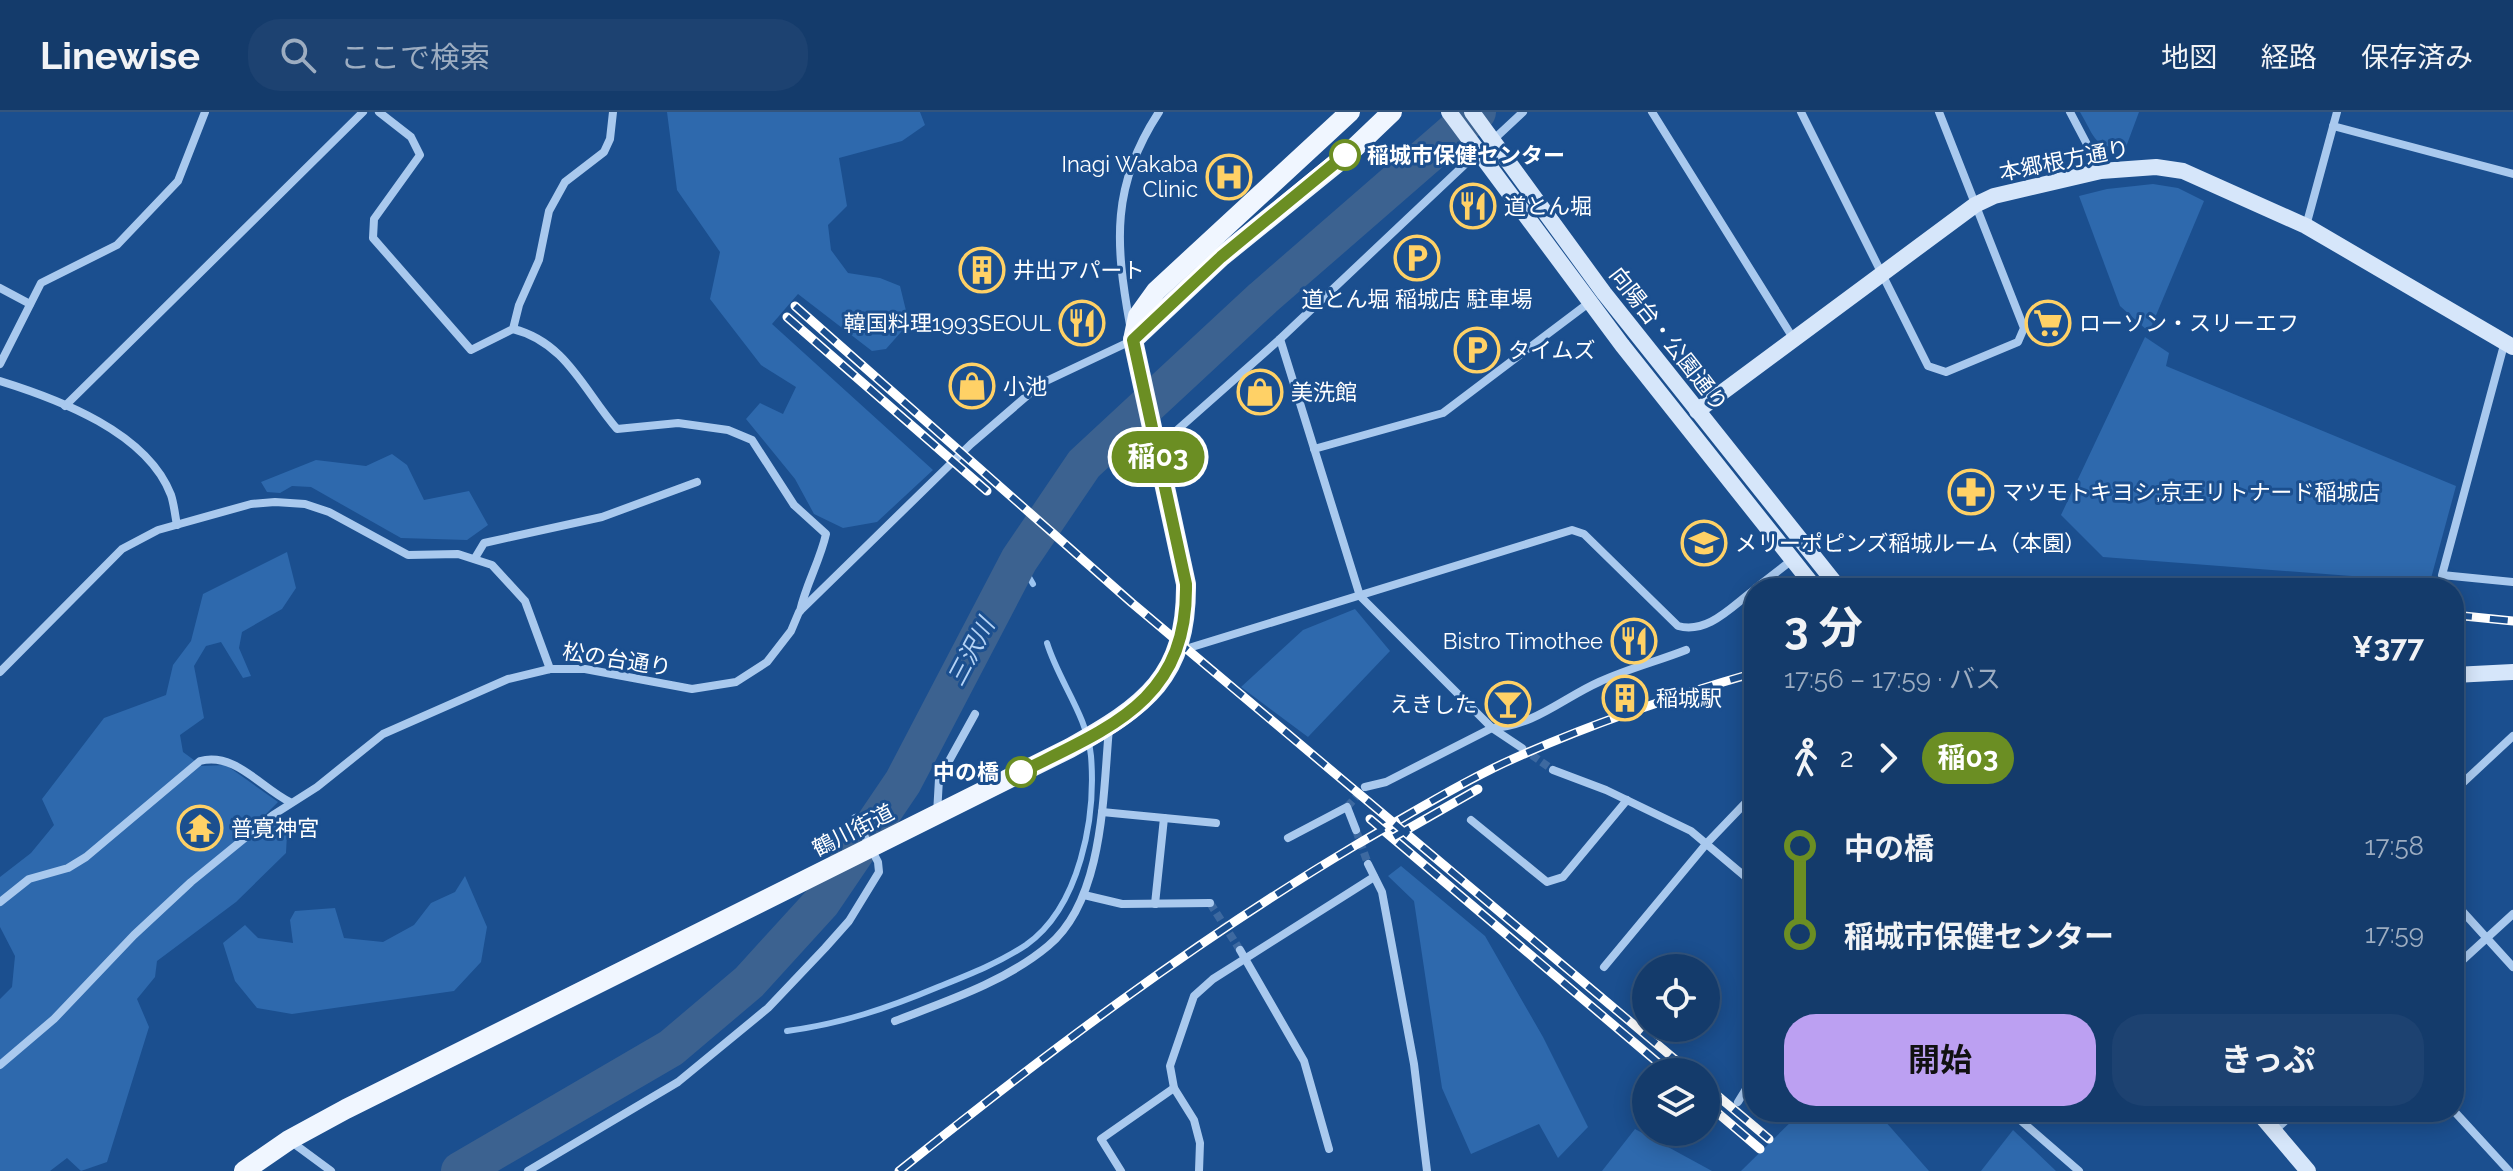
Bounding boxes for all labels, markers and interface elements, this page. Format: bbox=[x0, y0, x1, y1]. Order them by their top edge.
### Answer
search box bbox=[248, 19, 808, 91]
text: Linewise bbox=[40, 33, 200, 78]
icon: search bbox=[276, 33, 320, 77]
text: ここで検索 bbox=[340, 40, 490, 75]
text: 地図 bbox=[2161, 41, 2217, 74]
text: 経路 bbox=[2261, 41, 2317, 74]
text: 保存済み bbox=[2361, 41, 2473, 74]
street label: 本郷根方通り bbox=[1997, 135, 2131, 185]
marker: 稲城市保健センター bbox=[1330, 140, 1360, 170]
place label: 稲城市保健センター bbox=[1367, 142, 1565, 168]
place label: Inagi Wakaba Clinic bbox=[1061, 151, 1198, 202]
hospital icon: Inagi Wakaba Clinic bbox=[1205, 153, 1253, 201]
restaurant icon: 道とん堀 bbox=[1449, 182, 1497, 230]
place label: 道とん堀 bbox=[1504, 193, 1592, 219]
parking icon: 道とん堀 稲城店 駐車場 bbox=[1393, 234, 1441, 282]
building icon: 井出アパート bbox=[958, 246, 1006, 294]
place label: 井出アパート bbox=[1013, 257, 1145, 283]
street label: 向陽台・公園通り bbox=[1605, 262, 1733, 416]
place label: 道とん堀 稲城店 駐車場 bbox=[1301, 286, 1533, 312]
restaurant icon: 韓国料理1993SEOUL bbox=[1058, 299, 1106, 347]
supermarket icon: ローソン・スリーエフ bbox=[2024, 299, 2072, 347]
place label: 韓国料理1993SEOUL bbox=[844, 310, 1051, 336]
place label: ローソン・スリーエフ bbox=[2079, 310, 2299, 336]
parking icon: タイムズ bbox=[1453, 326, 1501, 374]
place label: タイムズ bbox=[1508, 337, 1596, 363]
shop icon: 小池 bbox=[948, 362, 996, 410]
shop icon: 美洗館 bbox=[1236, 368, 1284, 416]
place label: 小池 bbox=[1003, 373, 1047, 399]
place label: 美洗館 bbox=[1291, 379, 1357, 405]
line badge: 稲03 bbox=[1112, 431, 1204, 483]
text: 稲03 bbox=[1128, 440, 1188, 473]
pharmacy icon: マツモトキヨシ;京王リトナード稲城店 bbox=[1947, 468, 1995, 516]
place label: マツモトキヨシ;京王リトナード稲城店 bbox=[2002, 479, 2381, 505]
school or university icon: メリーポピンズ稲城ルーム（本園） bbox=[1680, 519, 1728, 567]
place label: メリーポピンズ稲城ルーム（本園） bbox=[1735, 530, 2086, 556]
text: 3 分 bbox=[1784, 602, 1863, 653]
water label: 三沢川 bbox=[941, 611, 1002, 690]
restaurant icon: Bistro Timothee bbox=[1610, 617, 1658, 665]
place label: Bistro Timothee bbox=[1443, 628, 1603, 654]
text: ¥377 bbox=[2352, 629, 2424, 664]
street label: 松の台通り bbox=[561, 638, 673, 680]
text: 17:56 – 17:59 · バス bbox=[1784, 664, 2001, 694]
building icon: 稲城駅 bbox=[1601, 674, 1649, 722]
bar icon: えきした bbox=[1484, 680, 1532, 728]
place label: 稲城駅 bbox=[1656, 685, 1722, 711]
place label: えきした bbox=[1390, 691, 1477, 717]
icon: walk bbox=[1784, 736, 1828, 780]
icon: forward bbox=[1866, 736, 1910, 780]
text: 稲03 bbox=[1938, 741, 1998, 774]
text: 2 bbox=[1840, 743, 1854, 773]
marker: 中の橋 bbox=[1006, 757, 1036, 787]
place label: 中の橋 bbox=[933, 759, 999, 785]
street label: 鶴川街道 bbox=[808, 798, 898, 862]
temple icon: 普寛神宮 bbox=[176, 804, 224, 852]
place label: 普寛神宮 bbox=[231, 815, 319, 841]
text: 中の橋 bbox=[1844, 831, 1934, 866]
text: 17:58 bbox=[2365, 831, 2424, 861]
text: 稲城市保健センター bbox=[1844, 919, 2114, 954]
text: 17:59 bbox=[2365, 919, 2424, 949]
map controls bbox=[1632, 954, 1720, 1146]
button: locate bbox=[1632, 954, 1720, 1042]
button: 開始 bbox=[1784, 1014, 2096, 1106]
button: きっぷ bbox=[2112, 1014, 2424, 1106]
button: layers bbox=[1632, 1058, 1720, 1146]

